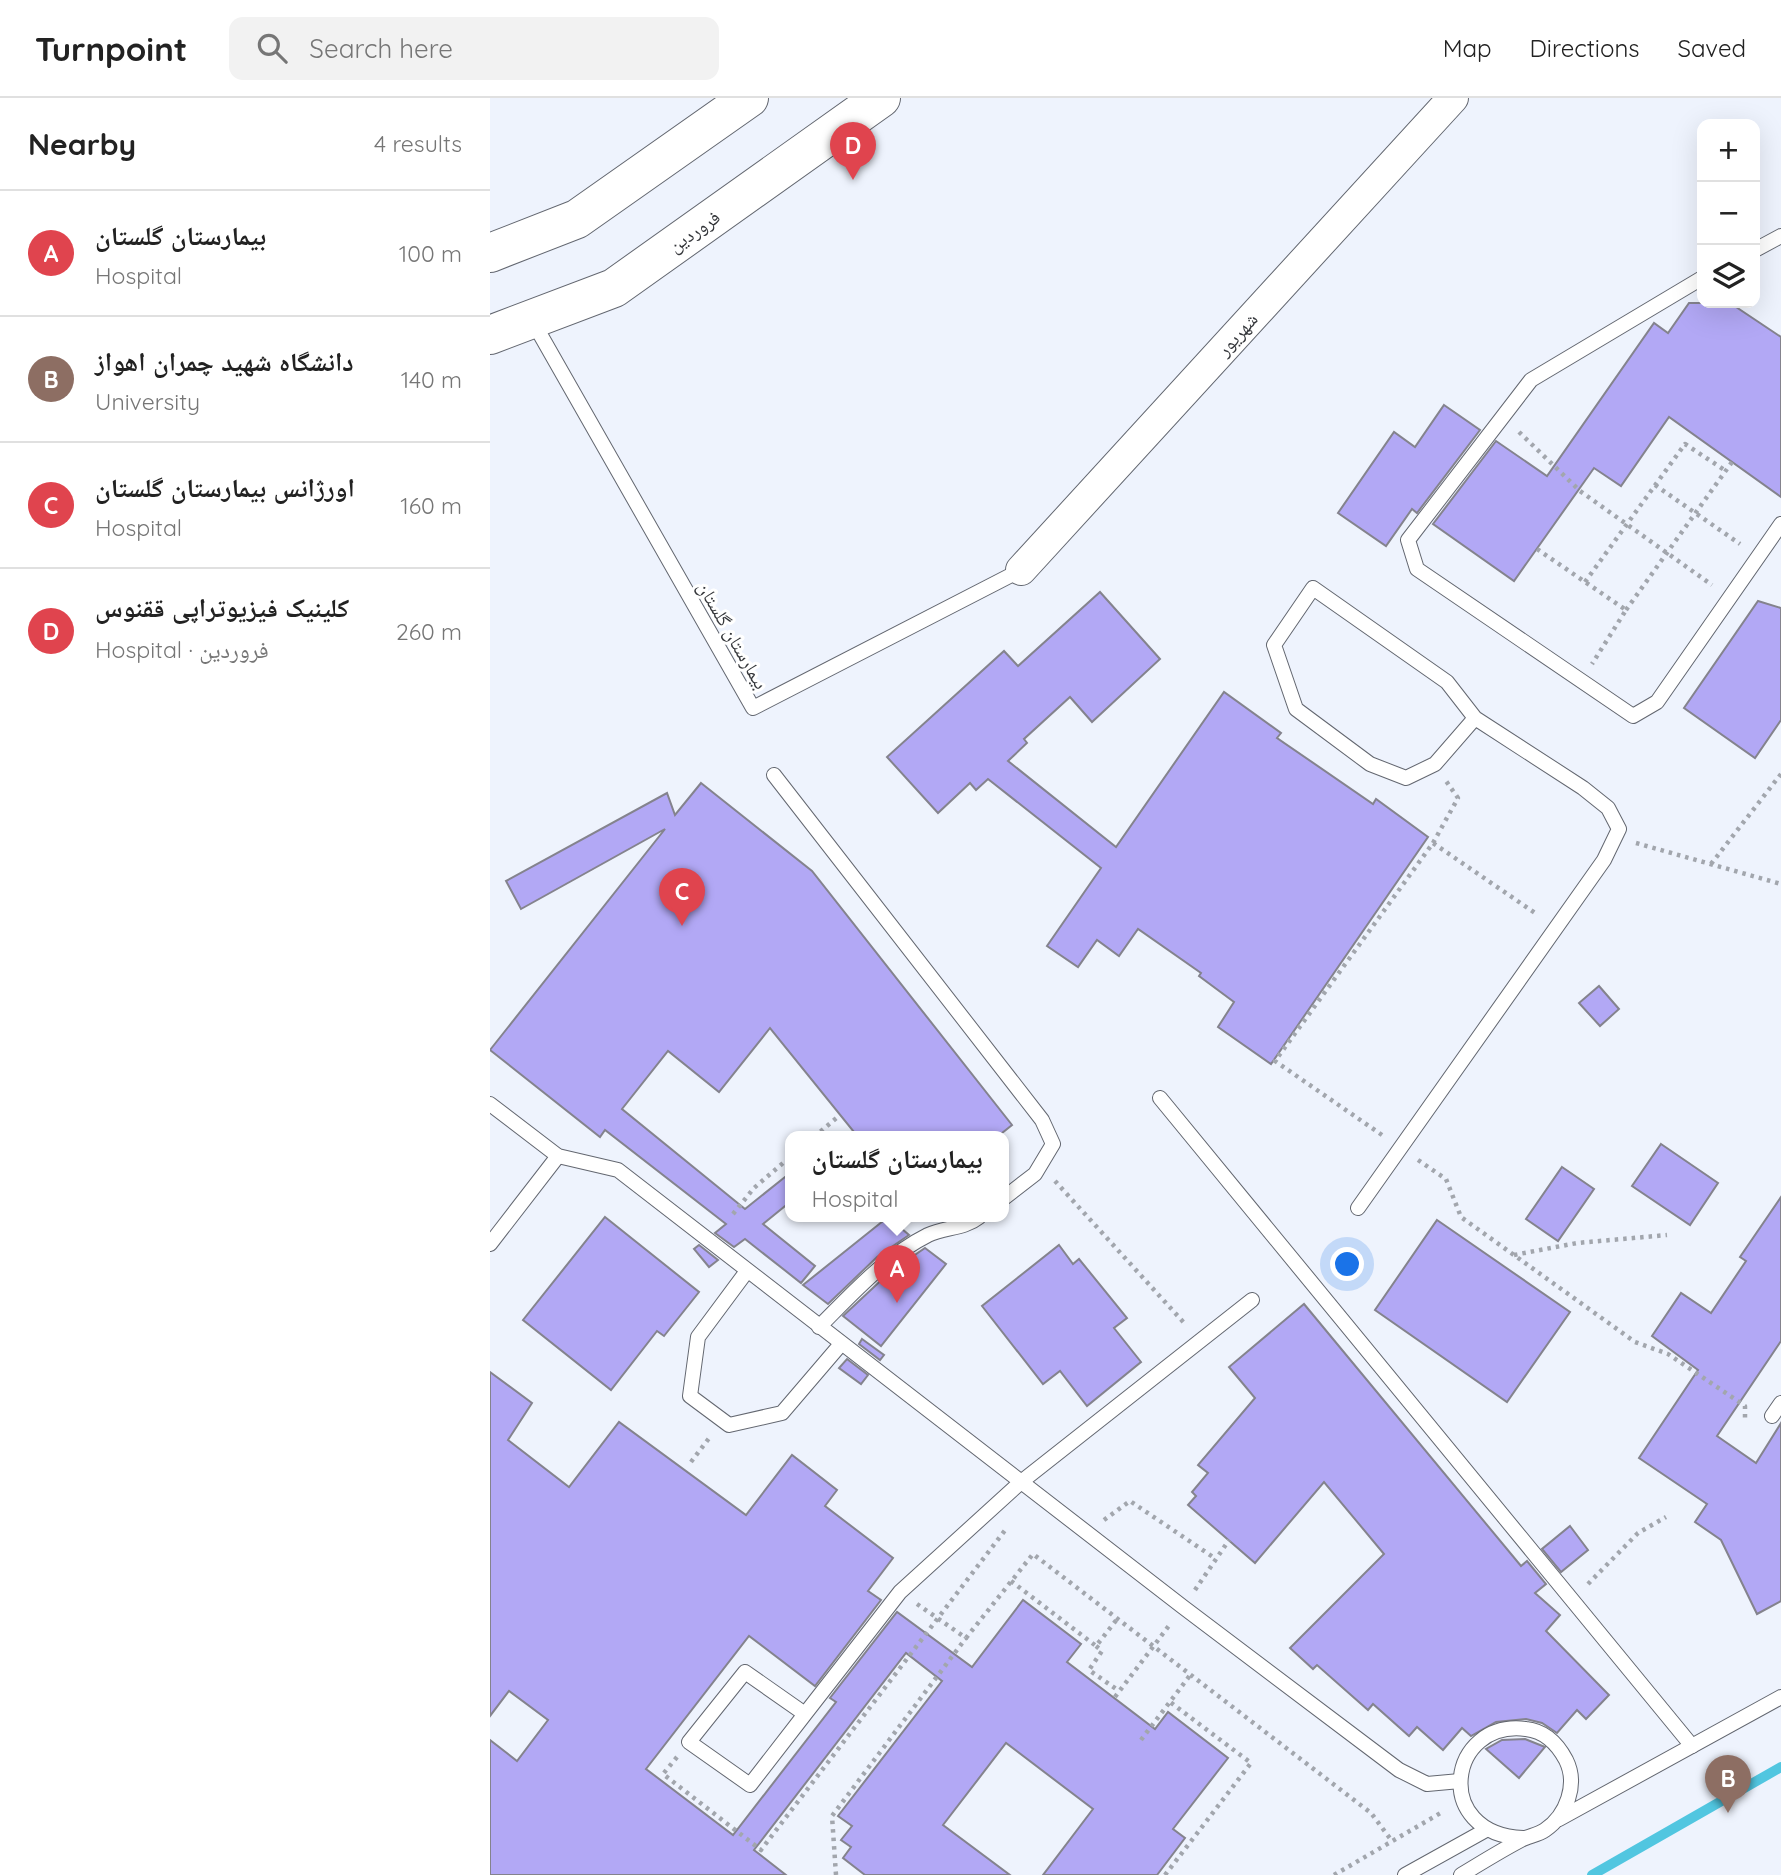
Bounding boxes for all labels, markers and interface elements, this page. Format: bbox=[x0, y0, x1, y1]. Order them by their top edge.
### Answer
search box bbox=[229, 17, 719, 80]
text: Turnpoint bbox=[35, 28, 187, 69]
icon: search bbox=[253, 29, 291, 67]
text: Search here bbox=[309, 32, 453, 65]
text: Map bbox=[1443, 33, 1492, 63]
text: Directions bbox=[1530, 33, 1640, 63]
text: Saved bbox=[1678, 33, 1746, 63]
map controls bbox=[1697, 119, 1760, 308]
button: + bbox=[1697, 119, 1760, 182]
pin: D bbox=[830, 122, 876, 180]
text: Nearby bbox=[28, 125, 136, 163]
text: 4 results bbox=[374, 129, 462, 158]
button: − bbox=[1697, 182, 1760, 245]
street label: فروردین bbox=[664, 205, 724, 257]
text: بیمارستان گلستان bbox=[95, 219, 266, 252]
text: A bbox=[44, 239, 58, 268]
text: 100 m bbox=[399, 239, 462, 268]
button: layers bbox=[1697, 245, 1760, 308]
text: Hospital bbox=[95, 261, 182, 290]
street label: شهریور bbox=[1211, 307, 1263, 361]
text: دانشگاه شهید چمران اهواز bbox=[95, 345, 354, 378]
text: B bbox=[43, 365, 59, 394]
text: 140 m bbox=[401, 365, 462, 394]
text: University bbox=[95, 387, 200, 416]
text: اورژانس بیمارستان گلستان bbox=[95, 471, 355, 504]
text: C bbox=[44, 491, 58, 520]
text: 160 m bbox=[400, 491, 462, 520]
text: Hospital bbox=[95, 513, 182, 542]
street label: بیمارستان گلستان bbox=[692, 577, 774, 693]
text: کلینیک فیزیوتراپی ققنوس bbox=[95, 591, 349, 624]
text: D bbox=[43, 617, 59, 646]
text: 260 m bbox=[396, 617, 462, 646]
text: Hospital · فروردین bbox=[95, 635, 269, 664]
pin: C bbox=[659, 868, 705, 926]
popup bbox=[785, 1131, 1009, 1222]
text: بیمارستان گلستان bbox=[811, 1142, 983, 1175]
text: Hospital bbox=[811, 1184, 899, 1213]
pin: A bbox=[874, 1245, 920, 1303]
your location bbox=[1330, 1247, 1364, 1281]
pin: B bbox=[1705, 1755, 1751, 1813]

